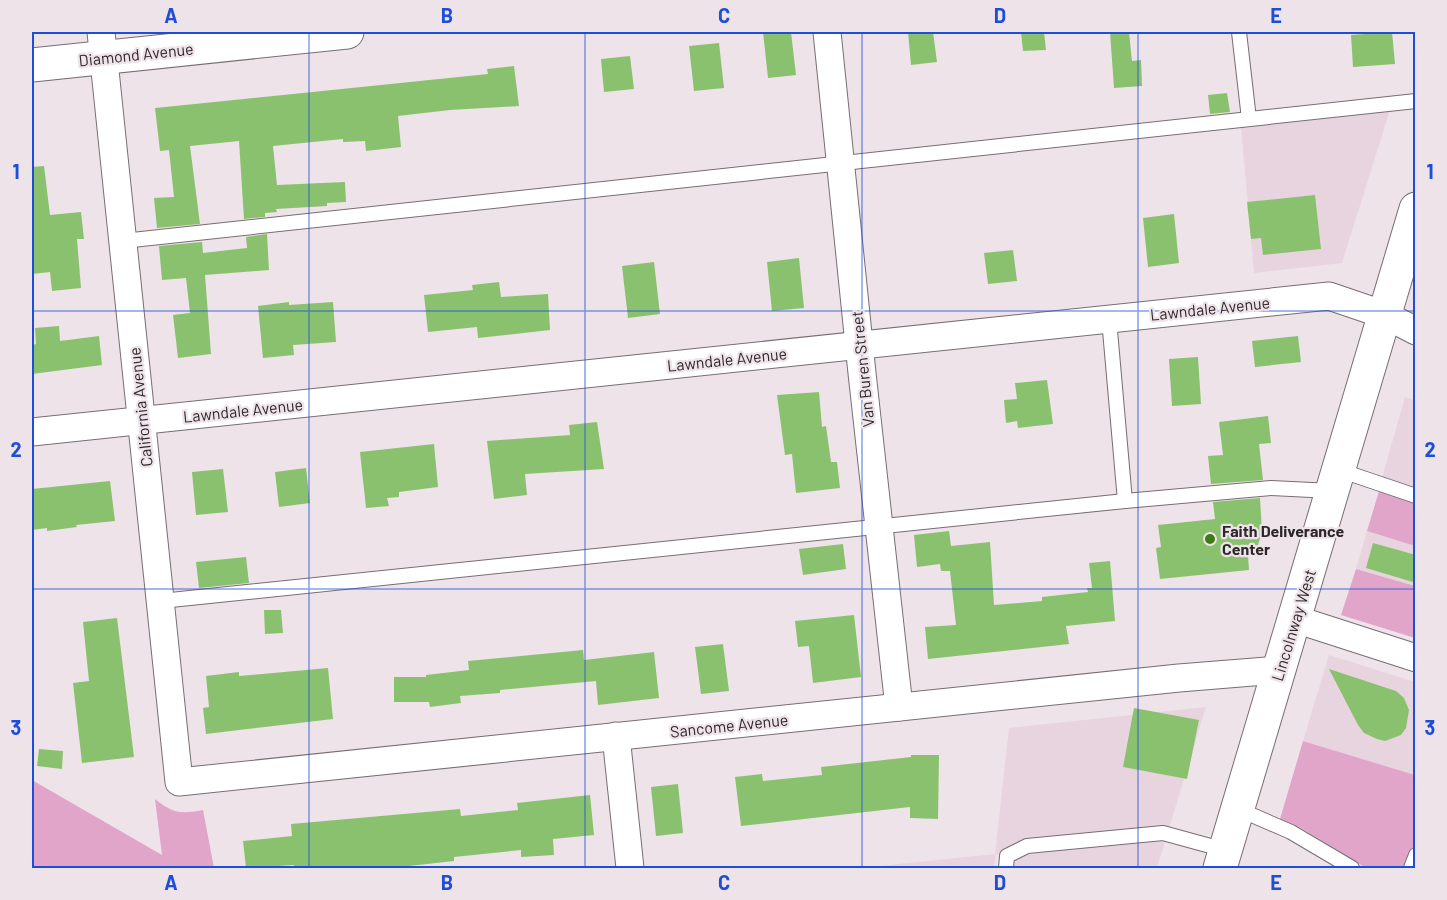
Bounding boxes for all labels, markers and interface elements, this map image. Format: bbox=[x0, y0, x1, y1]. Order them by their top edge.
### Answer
text: A bbox=[164, 3, 178, 27]
text: B bbox=[441, 3, 453, 27]
text: C bbox=[718, 3, 730, 27]
text: D bbox=[994, 3, 1006, 27]
text: E bbox=[1270, 3, 1282, 27]
street label: Diamond Avenue bbox=[78, 39, 194, 69]
text: 1 bbox=[12, 159, 20, 183]
text: 1 bbox=[1426, 159, 1434, 183]
street label: Lawndale Avenue bbox=[1149, 292, 1271, 324]
street label: Van Buren Street bbox=[846, 310, 878, 428]
street label: Lawndale Avenue bbox=[666, 343, 788, 375]
street label: California Avenue bbox=[124, 346, 156, 468]
street label: Lawndale Avenue bbox=[182, 394, 304, 426]
text: 2 bbox=[10, 437, 22, 461]
text: 2 bbox=[1424, 437, 1436, 461]
place label: Faith Deliverance Center bbox=[1222, 521, 1345, 558]
marker: Faith Deliverance Center bbox=[1203, 532, 1217, 546]
street label: Lincolnway West bbox=[1267, 567, 1319, 683]
street label: Sancome Avenue bbox=[669, 709, 789, 741]
text: 3 bbox=[11, 715, 21, 739]
text: 3 bbox=[1425, 715, 1435, 739]
text: A bbox=[164, 870, 178, 894]
text: B bbox=[441, 870, 453, 894]
text: C bbox=[718, 870, 730, 894]
text: D bbox=[994, 870, 1006, 894]
text: E bbox=[1270, 870, 1282, 894]

